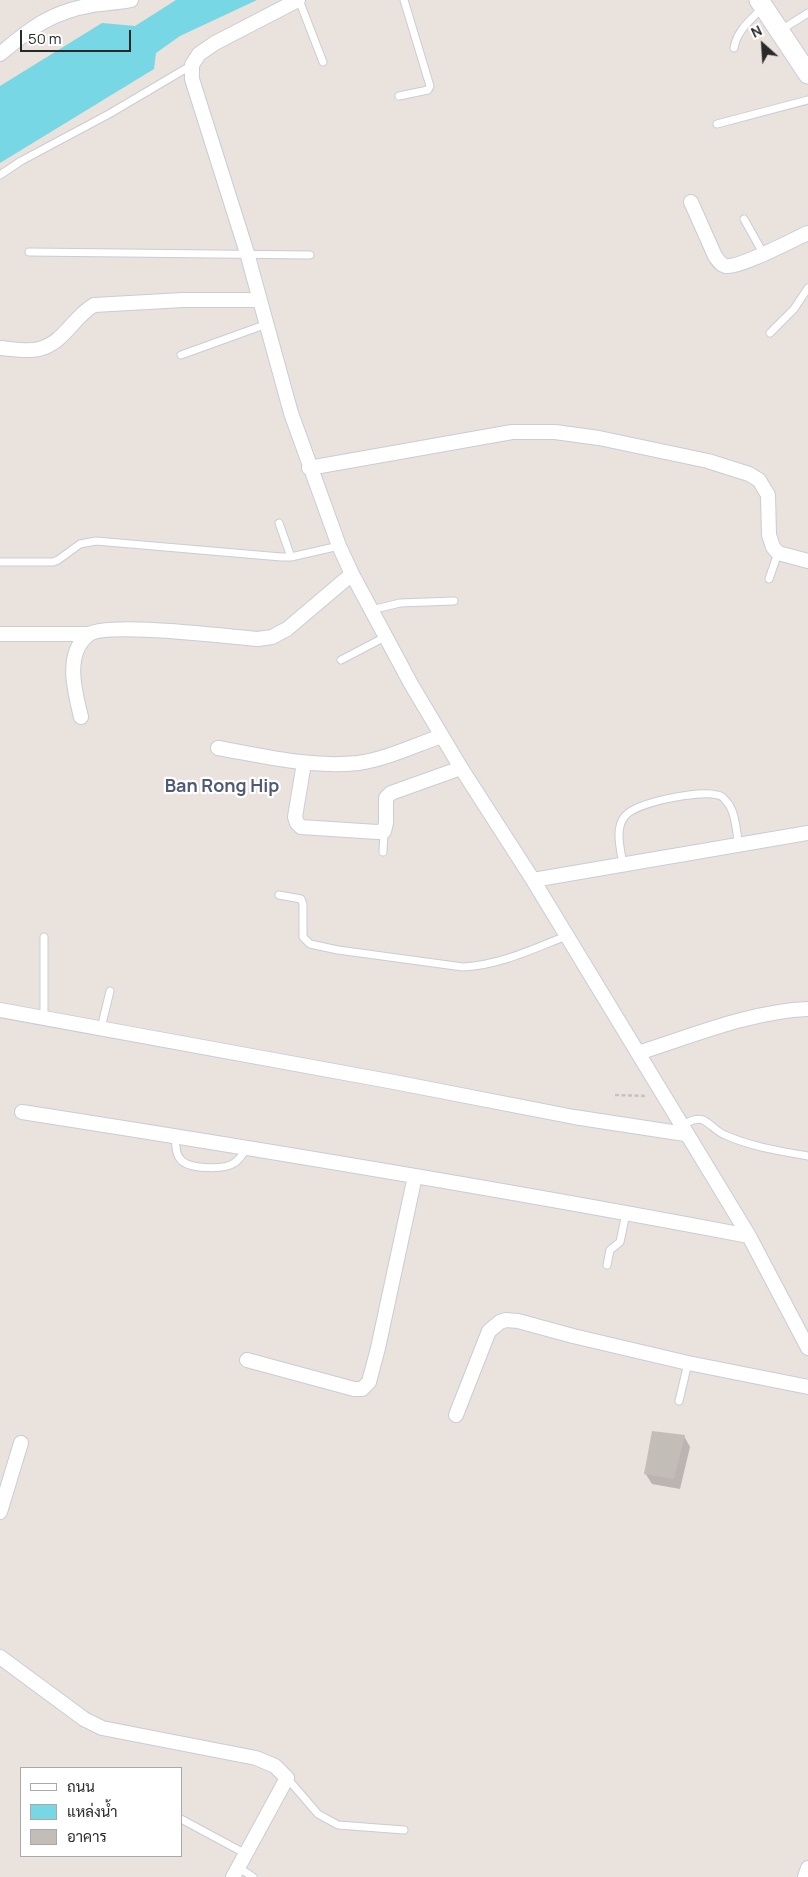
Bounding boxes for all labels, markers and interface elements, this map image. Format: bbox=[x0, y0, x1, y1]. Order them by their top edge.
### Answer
scale bar bbox=[22, 20, 134, 52]
north arrow bbox=[738, 20, 788, 70]
text: N bbox=[748, 20, 765, 42]
text: 50 m bbox=[28, 28, 62, 49]
district label: Ban Rong Hip bbox=[165, 776, 279, 798]
legend bbox=[20, 1767, 182, 1857]
text: ถนน bbox=[67, 1776, 95, 1797]
text: แหล่งน้ำ bbox=[67, 1801, 118, 1822]
text: อาคาร bbox=[67, 1826, 107, 1847]

